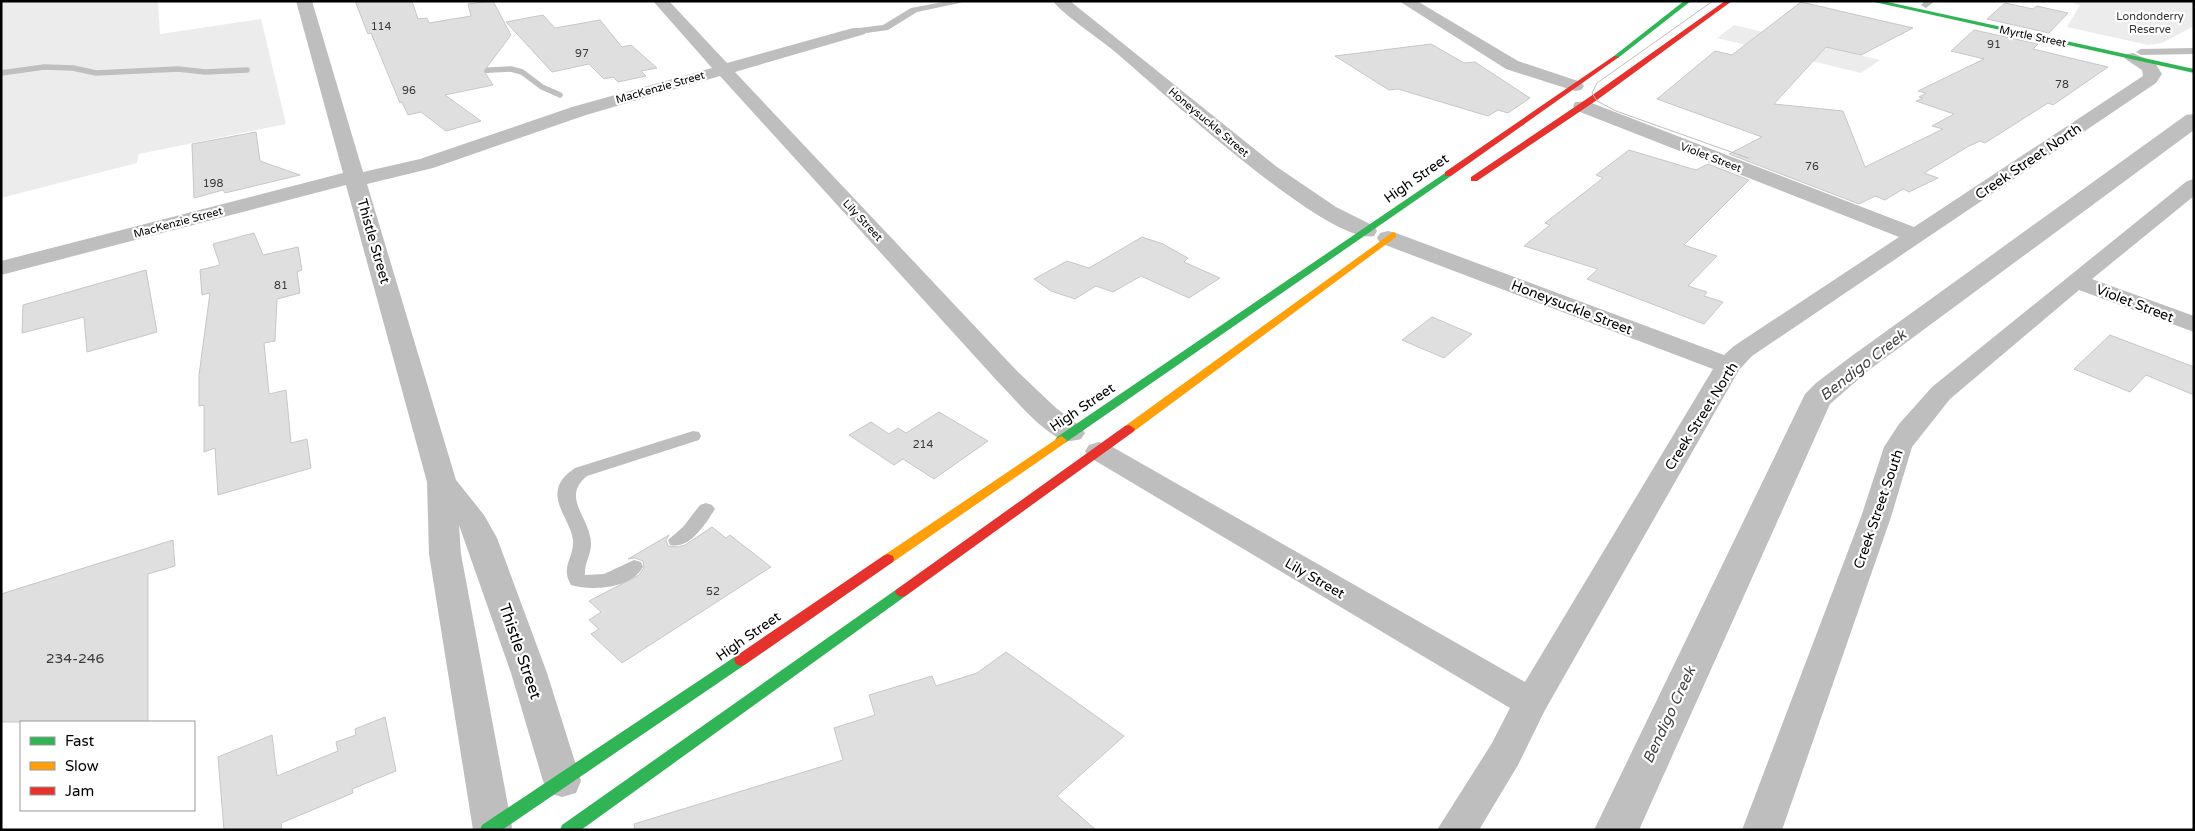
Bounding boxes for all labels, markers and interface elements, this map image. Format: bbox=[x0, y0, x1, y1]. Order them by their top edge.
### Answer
park label: Londonderry Reserve bbox=[2116, 10, 2184, 36]
house number: 114 bbox=[371, 20, 391, 33]
street label: Myrtle Street bbox=[1998, 23, 2068, 50]
house number: 91 bbox=[1987, 38, 2001, 51]
house number: 97 bbox=[575, 47, 589, 60]
street label: MacKenzie Street bbox=[614, 69, 706, 106]
house number: 78 bbox=[2055, 78, 2069, 91]
house number: 96 bbox=[402, 84, 416, 97]
street label: Honeysuckle Street bbox=[1166, 85, 1251, 160]
street label: Creek Street North bbox=[1972, 120, 2085, 203]
street label: Violet Street bbox=[1678, 140, 1743, 175]
street label: High Street bbox=[1381, 150, 1452, 207]
house number: 76 bbox=[1805, 160, 1819, 173]
house number: 198 bbox=[203, 177, 223, 190]
street label: Thistle Street bbox=[353, 197, 394, 286]
street label: Lily Street bbox=[840, 197, 885, 244]
street label: MacKenzie Street bbox=[132, 204, 224, 241]
street label: Honeysuckle Street bbox=[1509, 277, 1635, 339]
house number: 81 bbox=[274, 279, 288, 292]
street label: Violet Street bbox=[2094, 281, 2177, 326]
water label: Bendigo Creek bbox=[1816, 325, 1911, 404]
street label: Creek Street North bbox=[1661, 359, 1742, 474]
street label: High Street bbox=[1046, 379, 1119, 435]
house number: 214 bbox=[913, 438, 933, 451]
street label: Creek Street South bbox=[1850, 447, 1907, 571]
street label: Lily Street bbox=[1282, 555, 1348, 603]
house number: 52 bbox=[706, 585, 720, 598]
street label: Thistle Street bbox=[494, 601, 546, 702]
street label: High Street bbox=[713, 608, 784, 665]
house number: 234-246 bbox=[46, 650, 105, 667]
water label: Bendigo Creek bbox=[1639, 662, 1700, 766]
legend bbox=[20, 721, 195, 811]
text: Fast bbox=[65, 732, 95, 750]
text: Slow bbox=[65, 757, 99, 775]
text: Jam bbox=[65, 782, 94, 800]

